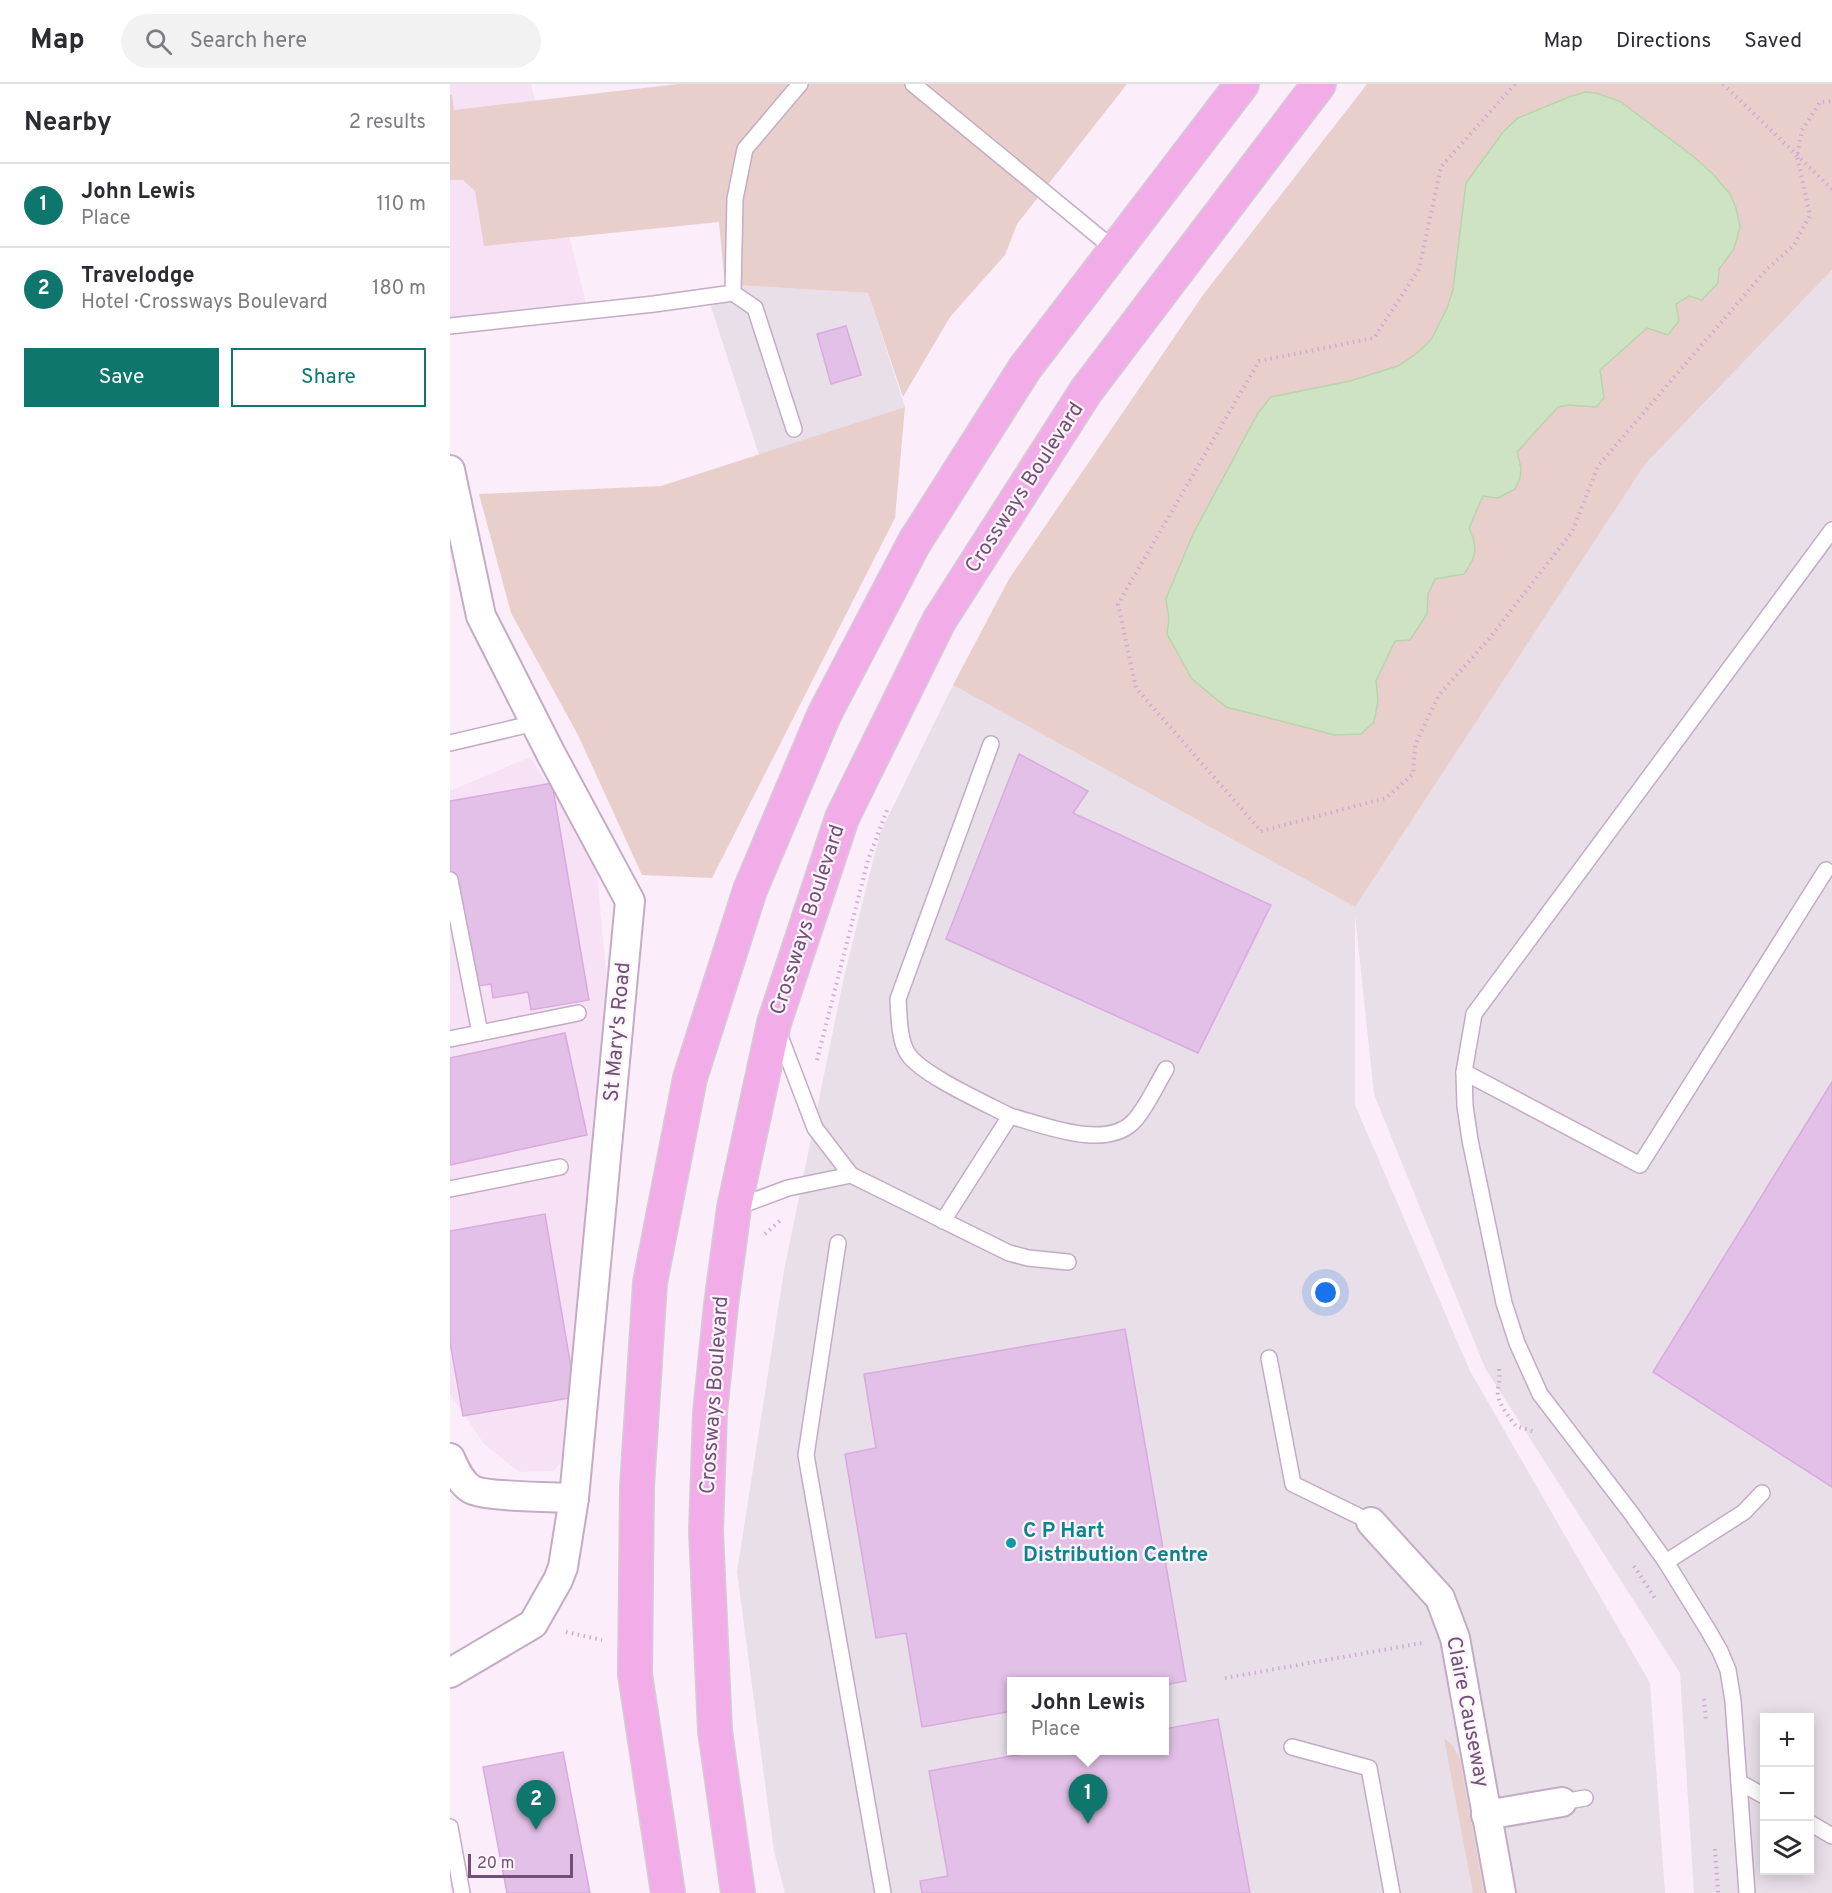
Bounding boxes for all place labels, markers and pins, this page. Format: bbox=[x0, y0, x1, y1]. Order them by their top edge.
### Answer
place label: C P Hart Distribution Centre bbox=[1023, 1518, 1208, 1569]
marker: C P Hart Distribution Centre bbox=[1004, 1536, 1018, 1550]
pin: 1 bbox=[1068, 1774, 1108, 1824]
pin: 2 bbox=[516, 1780, 556, 1830]

